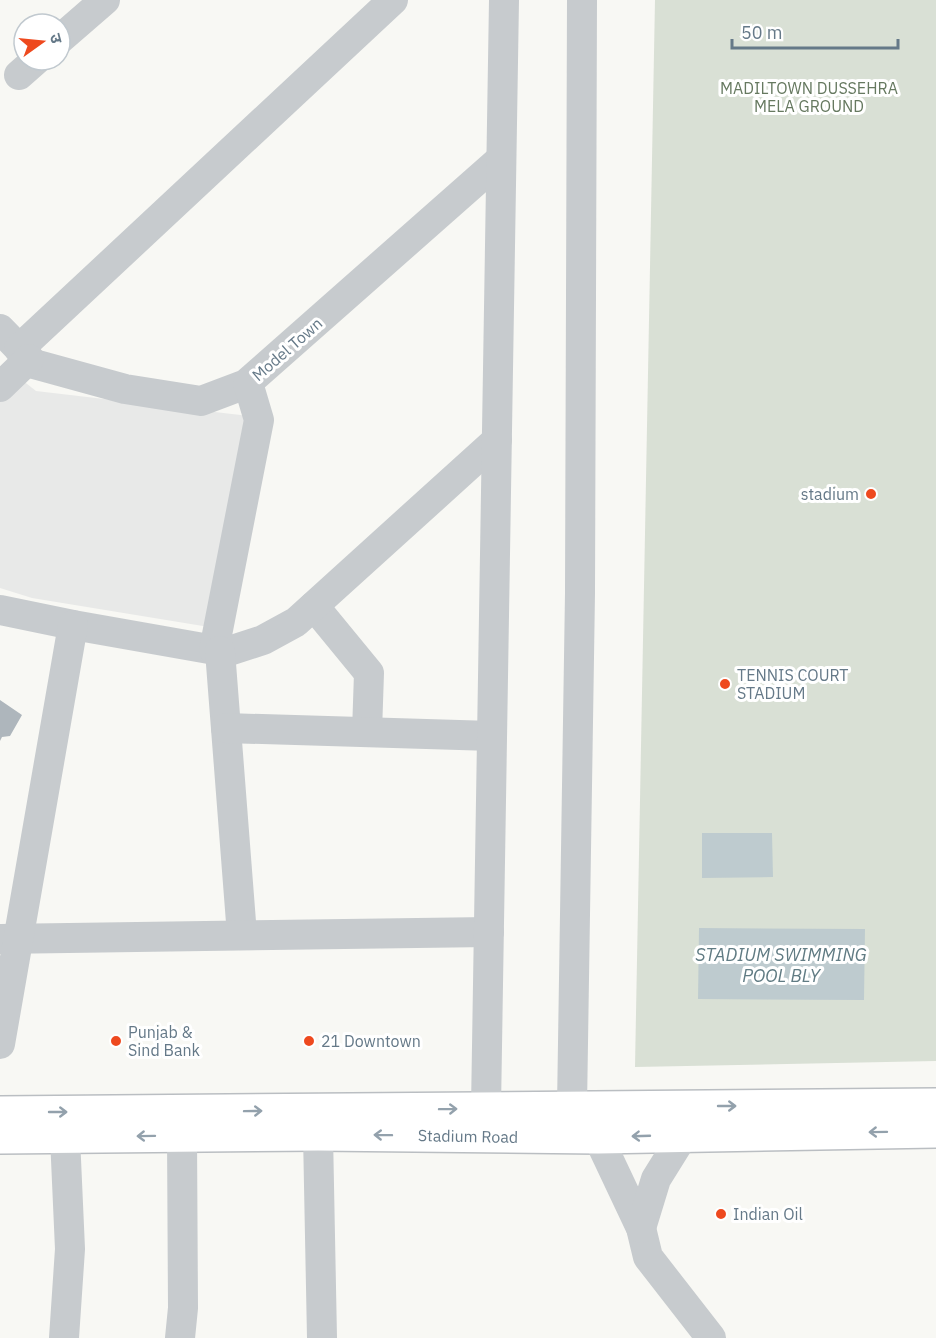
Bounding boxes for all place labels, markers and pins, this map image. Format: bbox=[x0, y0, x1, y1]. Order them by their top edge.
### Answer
place label: stadium bbox=[801, 484, 859, 504]
marker: stadium bbox=[864, 487, 878, 501]
place label: TENNIS COURT STADIUM bbox=[737, 665, 849, 703]
marker: TENNIS COURT STADIUM bbox=[718, 677, 732, 691]
place label: Punjab & Sind Bank bbox=[128, 1022, 201, 1060]
place label: 21 Downtown bbox=[321, 1031, 421, 1051]
marker: Punjab & Sind Bank bbox=[109, 1034, 123, 1048]
marker: 21 Downtown bbox=[302, 1034, 316, 1048]
place label: Indian Oil bbox=[733, 1204, 803, 1224]
marker: Indian Oil bbox=[714, 1207, 728, 1221]

